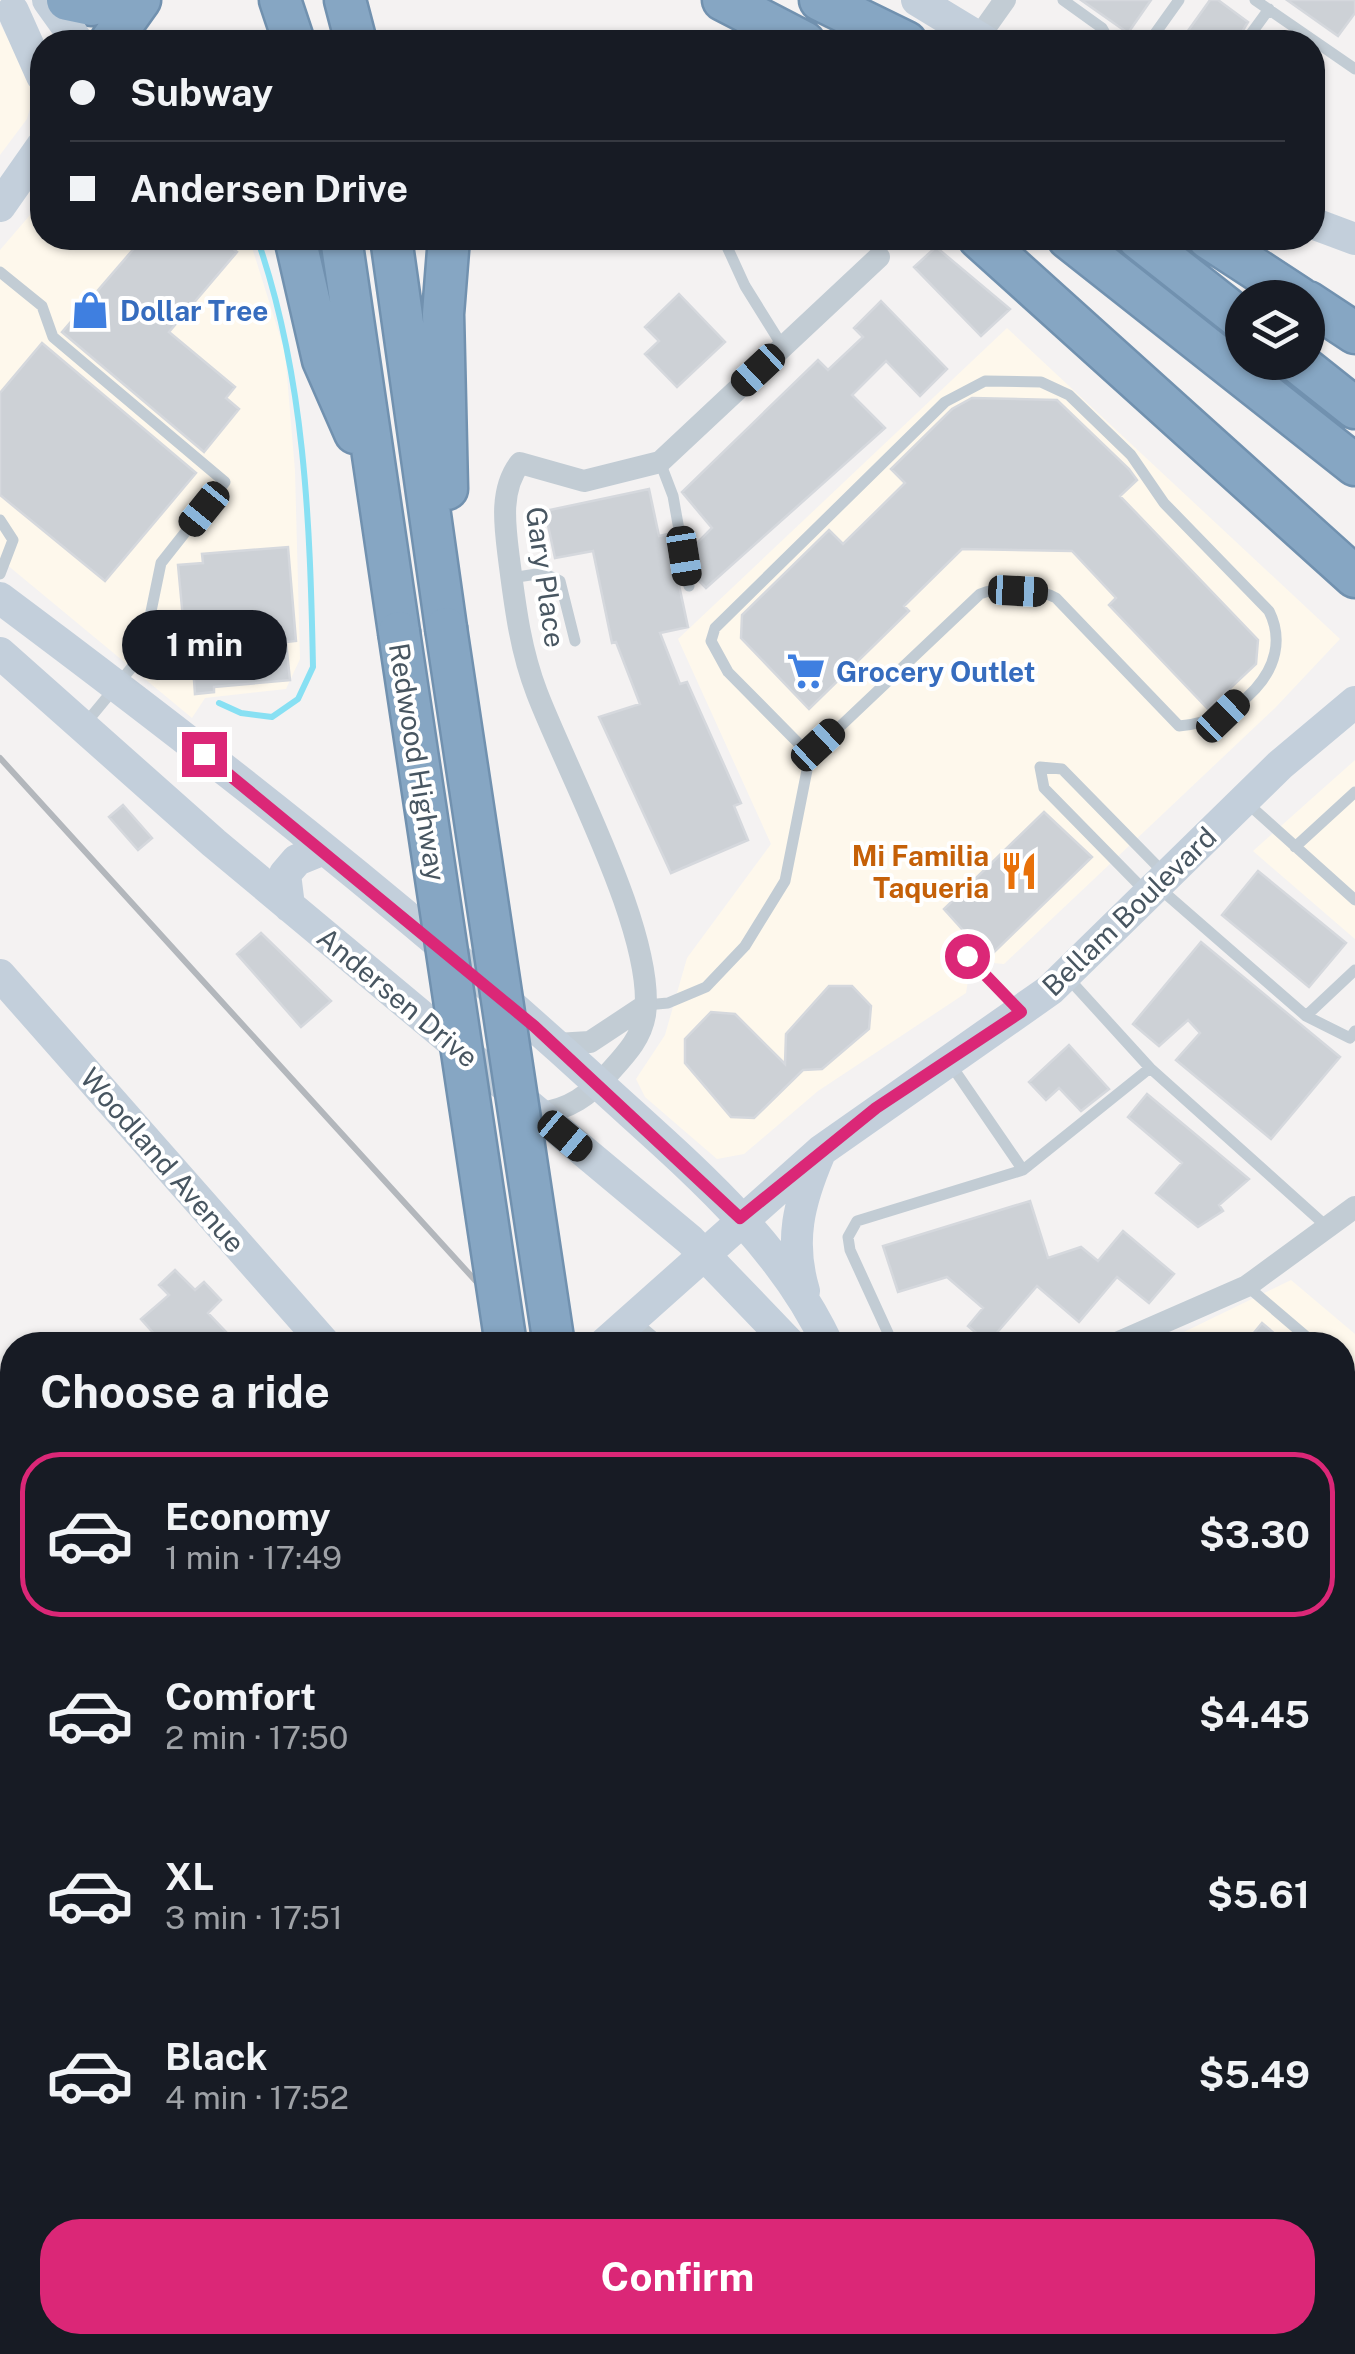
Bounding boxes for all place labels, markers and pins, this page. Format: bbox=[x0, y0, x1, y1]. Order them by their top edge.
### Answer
shop icon: Dollar Tree bbox=[69, 289, 111, 331]
place label: Dollar Tree bbox=[120, 294, 268, 327]
supermarket icon: Grocery Outlet bbox=[785, 650, 827, 692]
place label: Grocery Outlet bbox=[836, 655, 1035, 688]
place label: Mi Familia Taqueria bbox=[852, 839, 989, 904]
restaurant icon: Mi Familia Taqueria bbox=[998, 850, 1040, 892]

